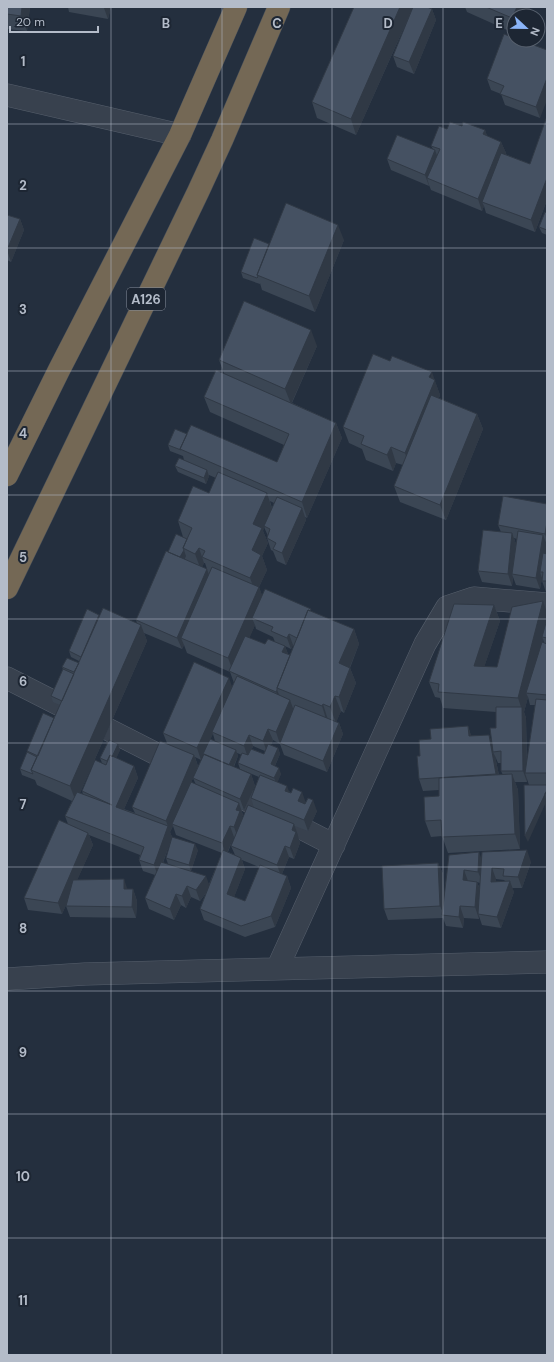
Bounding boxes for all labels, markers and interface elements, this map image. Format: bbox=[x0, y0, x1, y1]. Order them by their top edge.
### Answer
scale bar bbox=[10, 8, 98, 34]
north arrow bbox=[506, 8, 546, 48]
text: 20 m bbox=[16, 14, 45, 30]
text: B bbox=[162, 15, 170, 32]
text: C bbox=[272, 15, 282, 32]
text: D bbox=[383, 15, 393, 32]
text: E bbox=[495, 15, 503, 32]
text: N bbox=[527, 25, 543, 38]
text: 1 bbox=[21, 53, 25, 70]
text: 2 bbox=[19, 177, 27, 194]
road number: A126 bbox=[127, 288, 165, 310]
text: 3 bbox=[19, 301, 27, 318]
text: 4 bbox=[19, 425, 27, 442]
text: 5 bbox=[19, 549, 27, 566]
text: 6 bbox=[19, 673, 27, 690]
text: 7 bbox=[20, 796, 27, 813]
text: 8 bbox=[19, 920, 27, 937]
text: 9 bbox=[19, 1044, 27, 1061]
text: 10 bbox=[16, 1168, 30, 1185]
text: 11 bbox=[18, 1292, 28, 1309]

